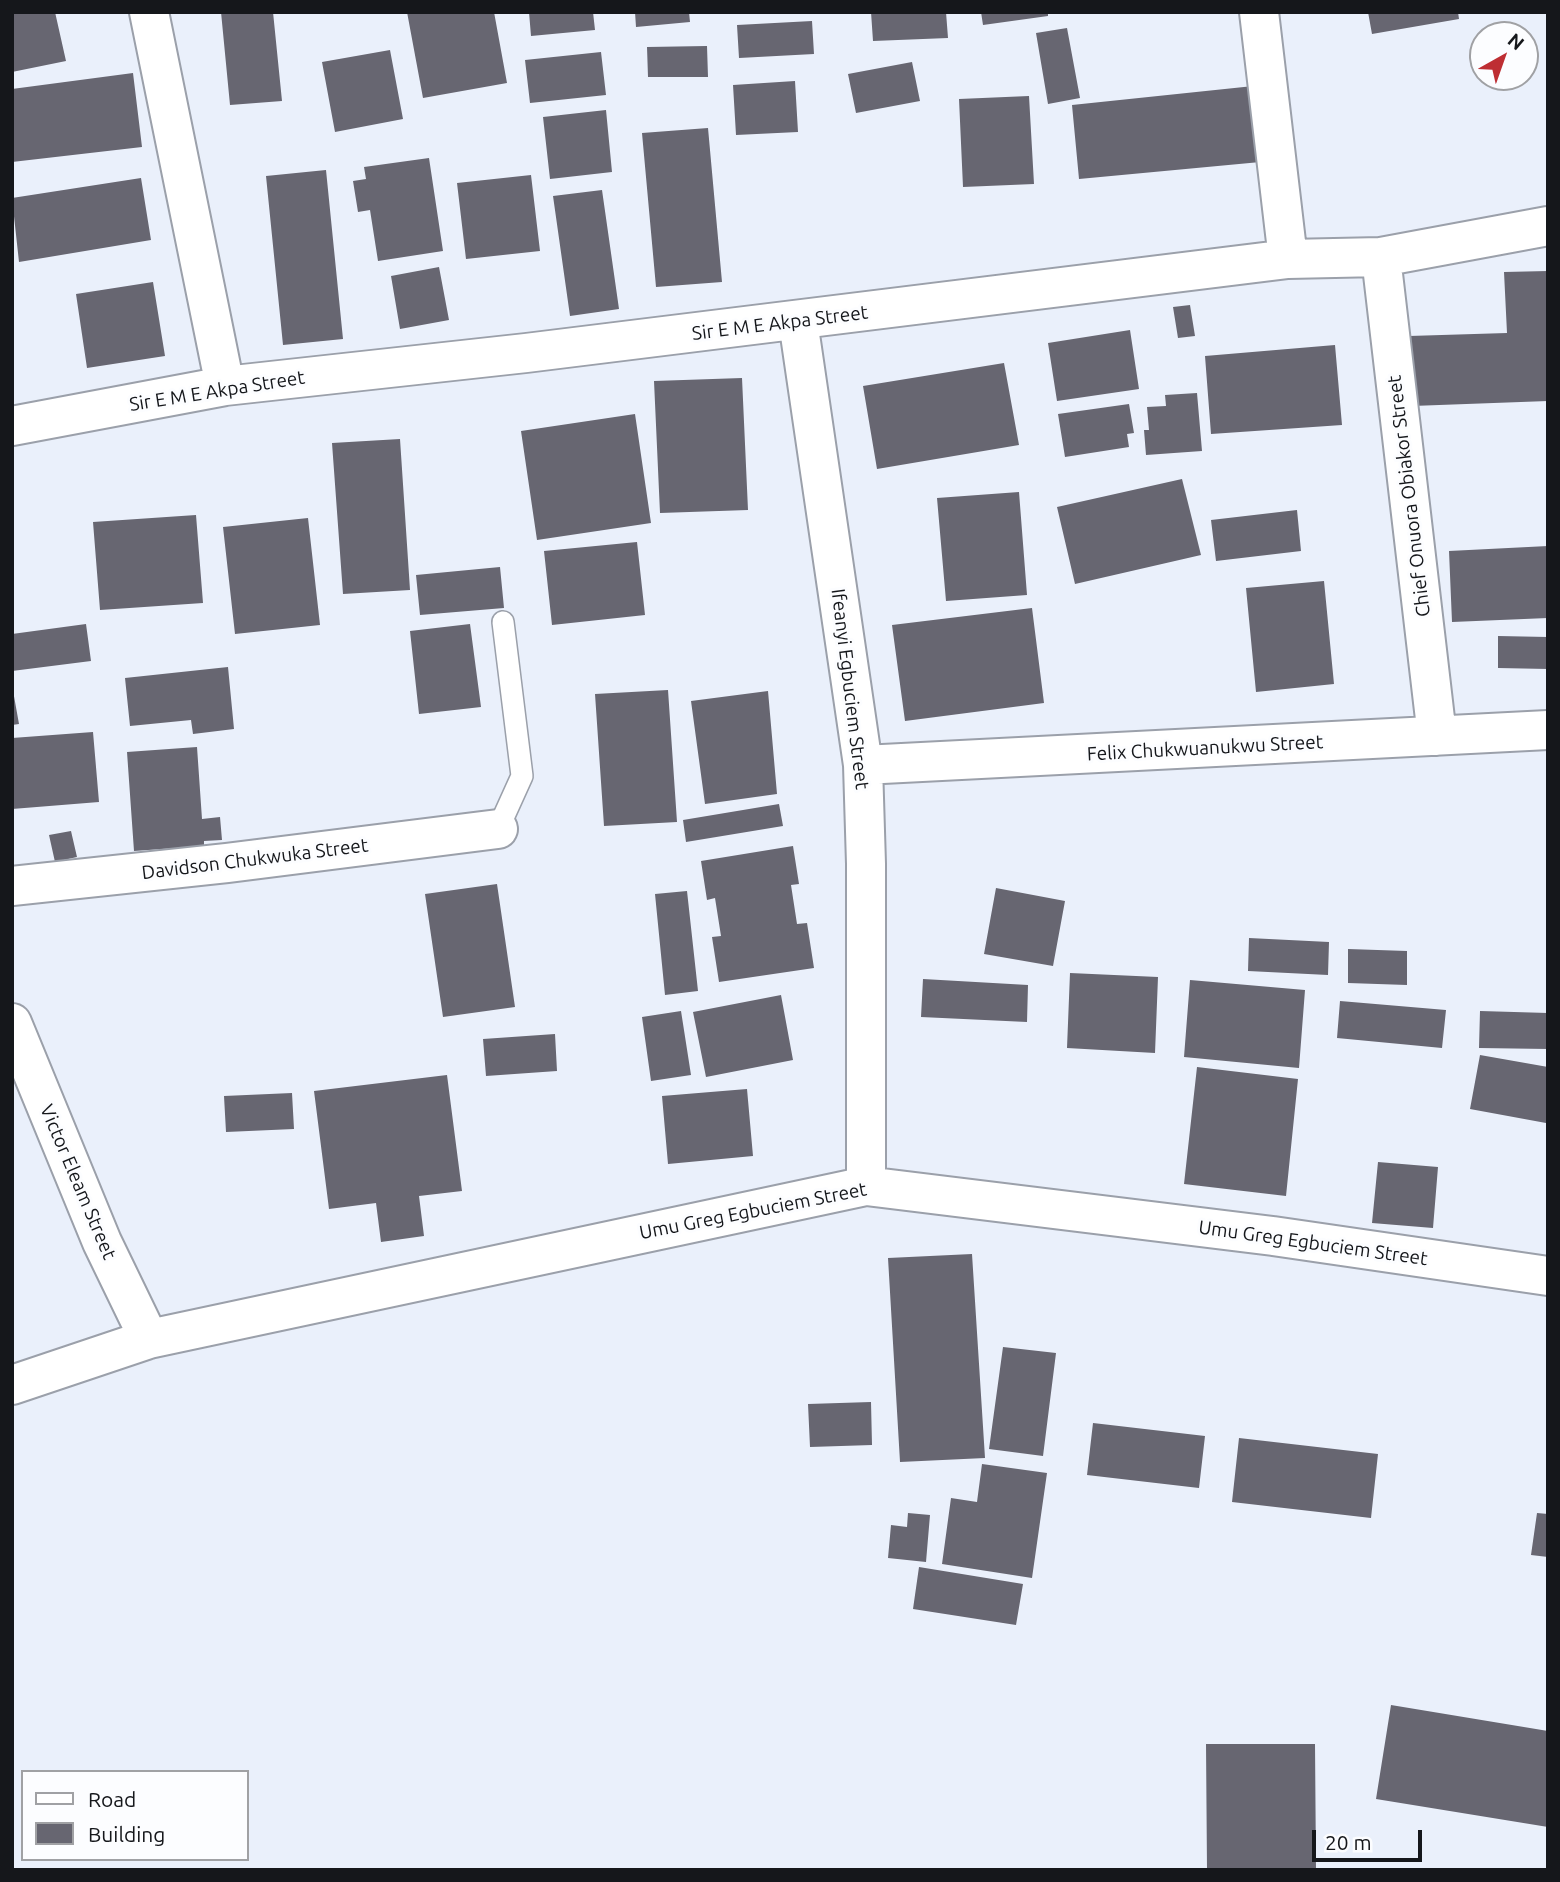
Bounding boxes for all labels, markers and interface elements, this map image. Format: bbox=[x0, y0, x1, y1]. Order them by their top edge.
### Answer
north arrow bbox=[1469, 21, 1539, 91]
text: N bbox=[1504, 28, 1529, 54]
street label: Sir E M E Akpa Street bbox=[691, 301, 869, 345]
street label: Sir E M E Akpa Street bbox=[128, 366, 306, 416]
street label: Chief Onuora Obiakor Street bbox=[1383, 374, 1435, 618]
street label: Ifeanyi Egbuciem Street bbox=[826, 587, 874, 791]
street label: Felix Chukwuanukwu Street bbox=[1086, 730, 1324, 766]
street label: Davidson Chukwuka Street bbox=[140, 834, 370, 884]
street label: Victor Eleam Street bbox=[35, 1101, 121, 1263]
street label: Umu Greg Egbuciem Street bbox=[637, 1178, 869, 1244]
street label: Umu Greg Egbuciem Street bbox=[1197, 1216, 1429, 1270]
legend bbox=[21, 1770, 248, 1861]
text: Road bbox=[88, 1787, 136, 1811]
scale bar bbox=[1315, 1815, 1425, 1859]
text: Building bbox=[88, 1822, 165, 1846]
text: 20 m bbox=[1325, 1830, 1372, 1854]

